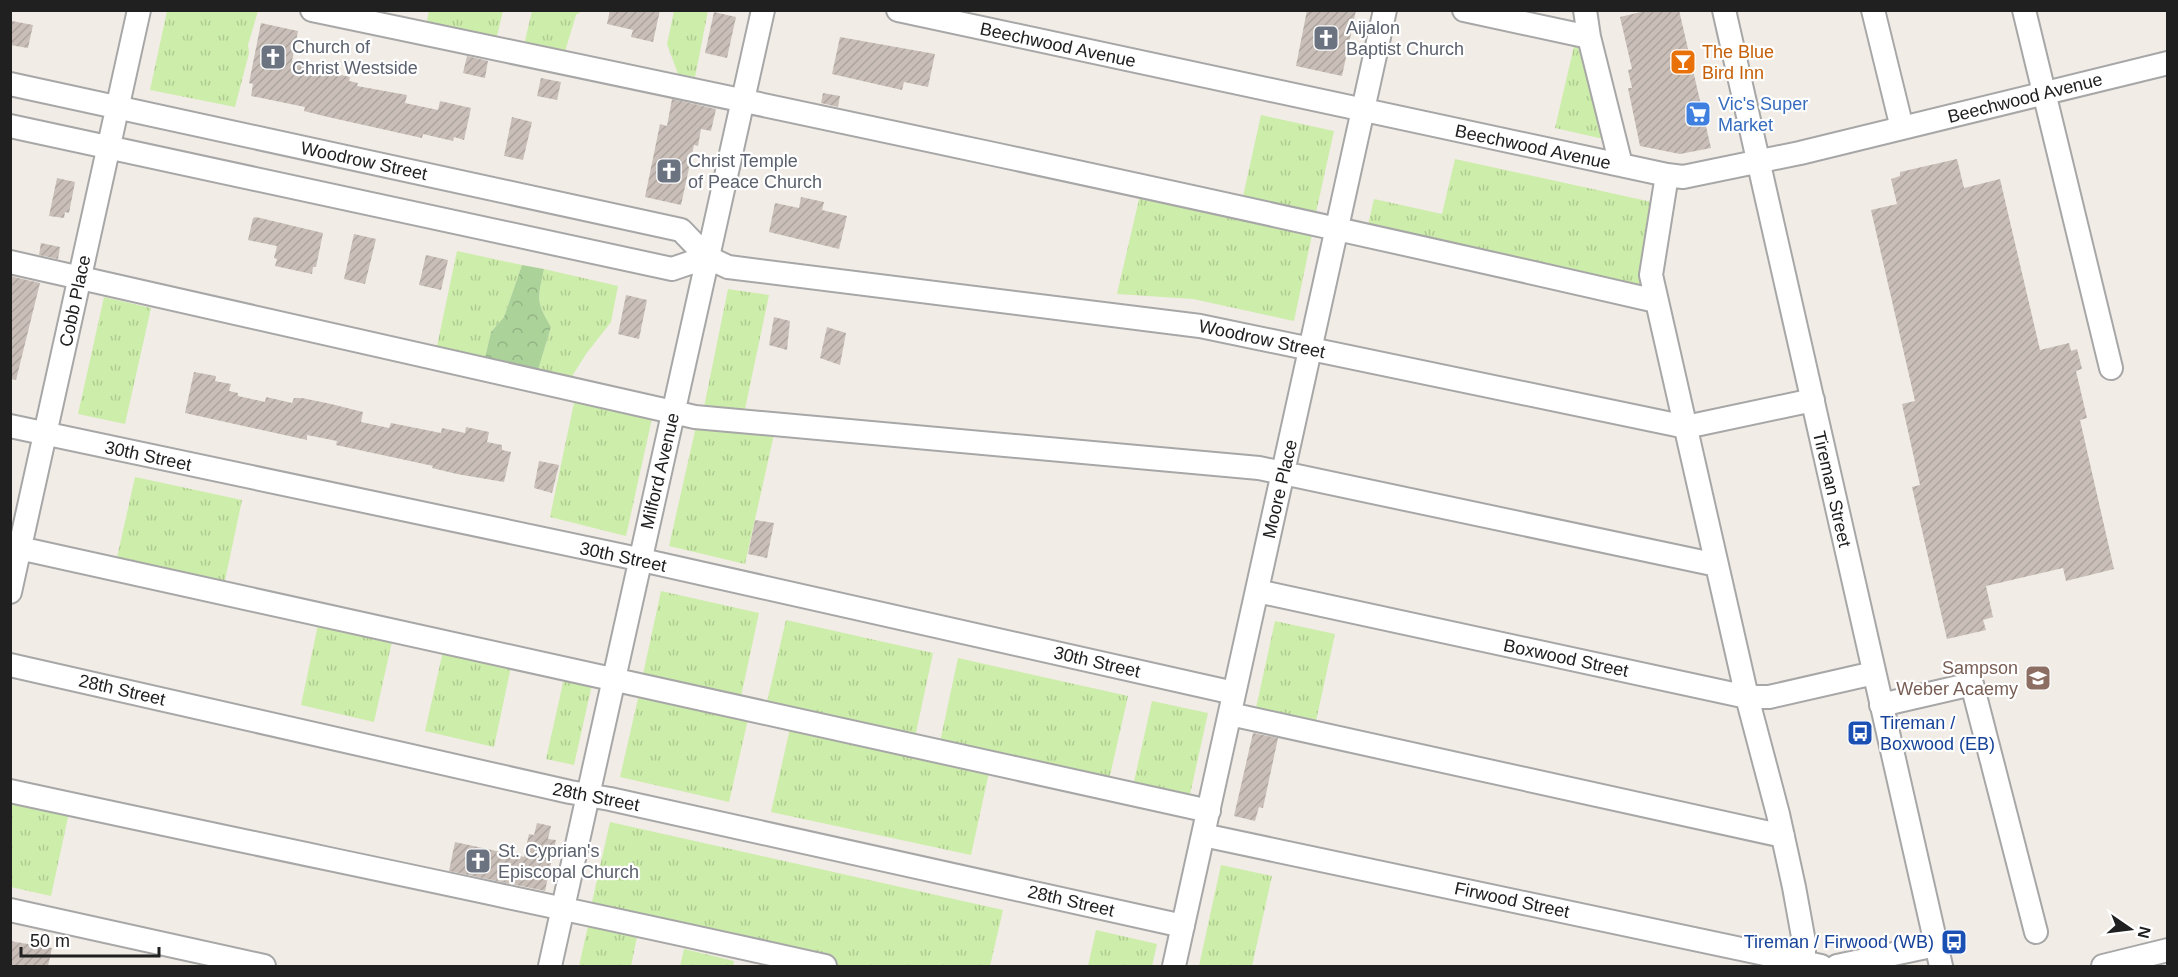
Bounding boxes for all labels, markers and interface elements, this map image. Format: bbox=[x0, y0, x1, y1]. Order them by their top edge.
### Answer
place label: Aijalon Baptist Church bbox=[1346, 18, 1464, 59]
street label: Beechwood Avenue bbox=[978, 19, 1138, 71]
church icon: Aijalon Baptist Church bbox=[1311, 23, 1341, 53]
place label: Church of Christ Westside bbox=[292, 37, 418, 78]
church icon: Church of Christ Westside bbox=[258, 42, 288, 72]
place label: The Blue Bird Inn bbox=[1702, 42, 1774, 83]
bar icon: The Blue Bird Inn bbox=[1668, 47, 1698, 77]
street label: Beechwood Avenue bbox=[1946, 69, 2104, 127]
place label: Vic's Super Market bbox=[1718, 94, 1808, 135]
supermarket icon: Vic's Super Market bbox=[1683, 99, 1713, 129]
street label: Beechwood Avenue bbox=[1453, 121, 1613, 173]
street label: Woodrow Street bbox=[299, 138, 429, 184]
place label: Christ Temple of Peace Church bbox=[688, 151, 822, 192]
church icon: Christ Temple of Peace Church bbox=[654, 156, 684, 186]
street label: Cobb Place bbox=[56, 253, 94, 349]
street label: Woodrow Street bbox=[1197, 316, 1327, 362]
street label: Milford Avenue bbox=[637, 411, 683, 531]
street label: Tireman Street bbox=[1809, 429, 1855, 549]
street label: 30th Street bbox=[103, 437, 193, 475]
street label: Moore Place bbox=[1259, 438, 1301, 540]
street label: 30th Street bbox=[578, 538, 668, 576]
street label: Boxwood Street bbox=[1502, 635, 1630, 681]
street label: 30th Street bbox=[1052, 642, 1142, 682]
place label: Sampson Weber Acaemy bbox=[1896, 658, 2018, 699]
school or university icon: Sampson Weber Acaemy bbox=[2023, 663, 2053, 693]
street label: 28th Street bbox=[77, 670, 167, 710]
place label: Tireman / Boxwood (EB) bbox=[1880, 713, 1995, 754]
bus stop icon: Tireman / Boxwood (EB) bbox=[1845, 718, 1875, 748]
street label: 28th Street bbox=[551, 779, 641, 815]
place label: St. Cyprian's Episcopal Church bbox=[498, 841, 639, 882]
church icon: St. Cyprian's Episcopal Church bbox=[463, 846, 493, 876]
street label: Firwood Street bbox=[1453, 878, 1571, 922]
street label: 28th Street bbox=[1026, 881, 1116, 921]
north arrow bbox=[2100, 899, 2160, 959]
scale bar bbox=[21, 920, 159, 958]
text: N bbox=[2134, 925, 2154, 940]
bus stop icon: Tireman / Firwood (WB) bbox=[1939, 927, 1969, 957]
text: 50 m bbox=[30, 931, 70, 951]
place label: Tireman / Firwood (WB) bbox=[1744, 932, 1934, 952]

